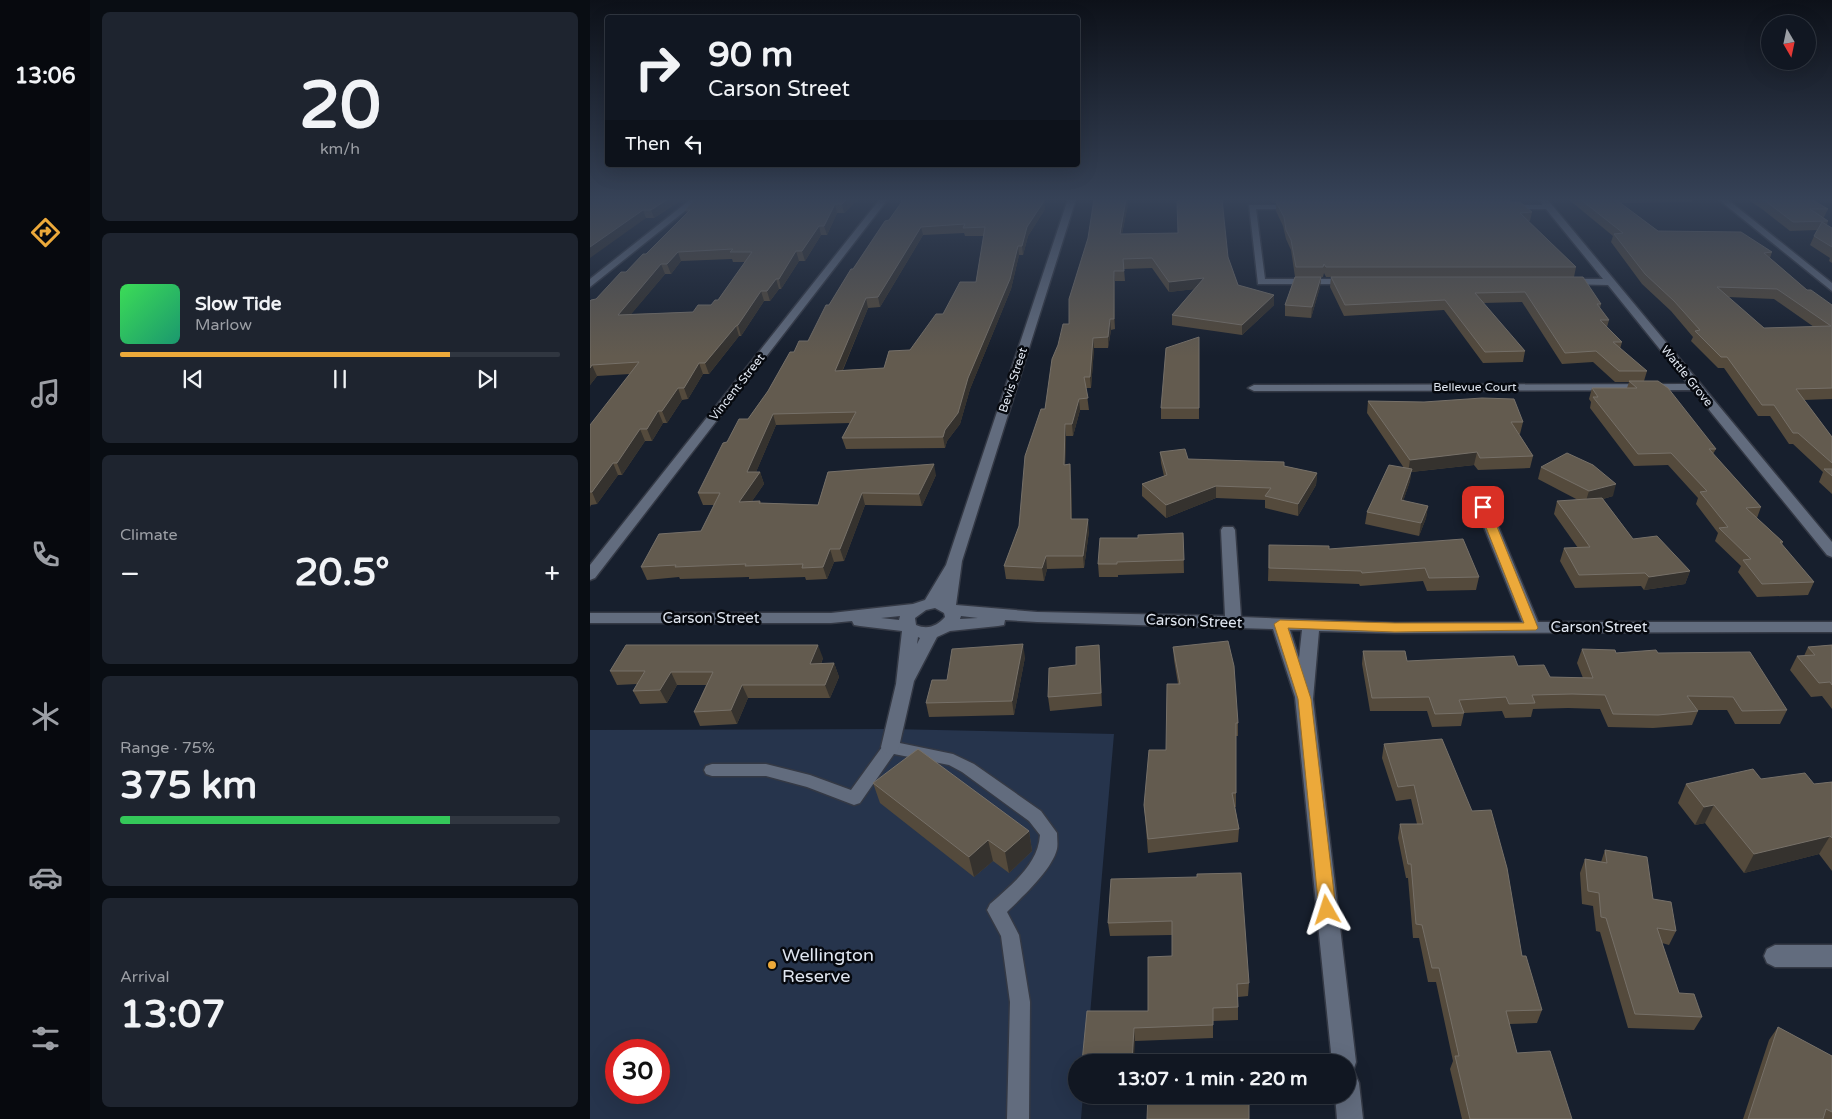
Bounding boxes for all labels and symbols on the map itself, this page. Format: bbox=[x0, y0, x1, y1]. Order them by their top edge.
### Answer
north arrow bbox=[1761, 15, 1816, 70]
street label: Wattle Grove bbox=[1658, 343, 1716, 409]
street label: Bevis Street bbox=[996, 345, 1030, 414]
street label: Vincent Street bbox=[707, 351, 768, 423]
street label: Bellevue Court bbox=[1433, 380, 1517, 394]
pin bbox=[1462, 486, 1504, 528]
street label: Carson Street bbox=[663, 609, 760, 627]
street label: Carson Street bbox=[1145, 610, 1243, 632]
street label: Carson Street bbox=[1551, 618, 1648, 636]
position arrow bbox=[1300, 883, 1352, 935]
place label: Wellington Reserve bbox=[782, 944, 874, 987]
marker: Wellington Reserve bbox=[766, 959, 778, 971]
speed limit sign: 30 bbox=[605, 1039, 670, 1104]

